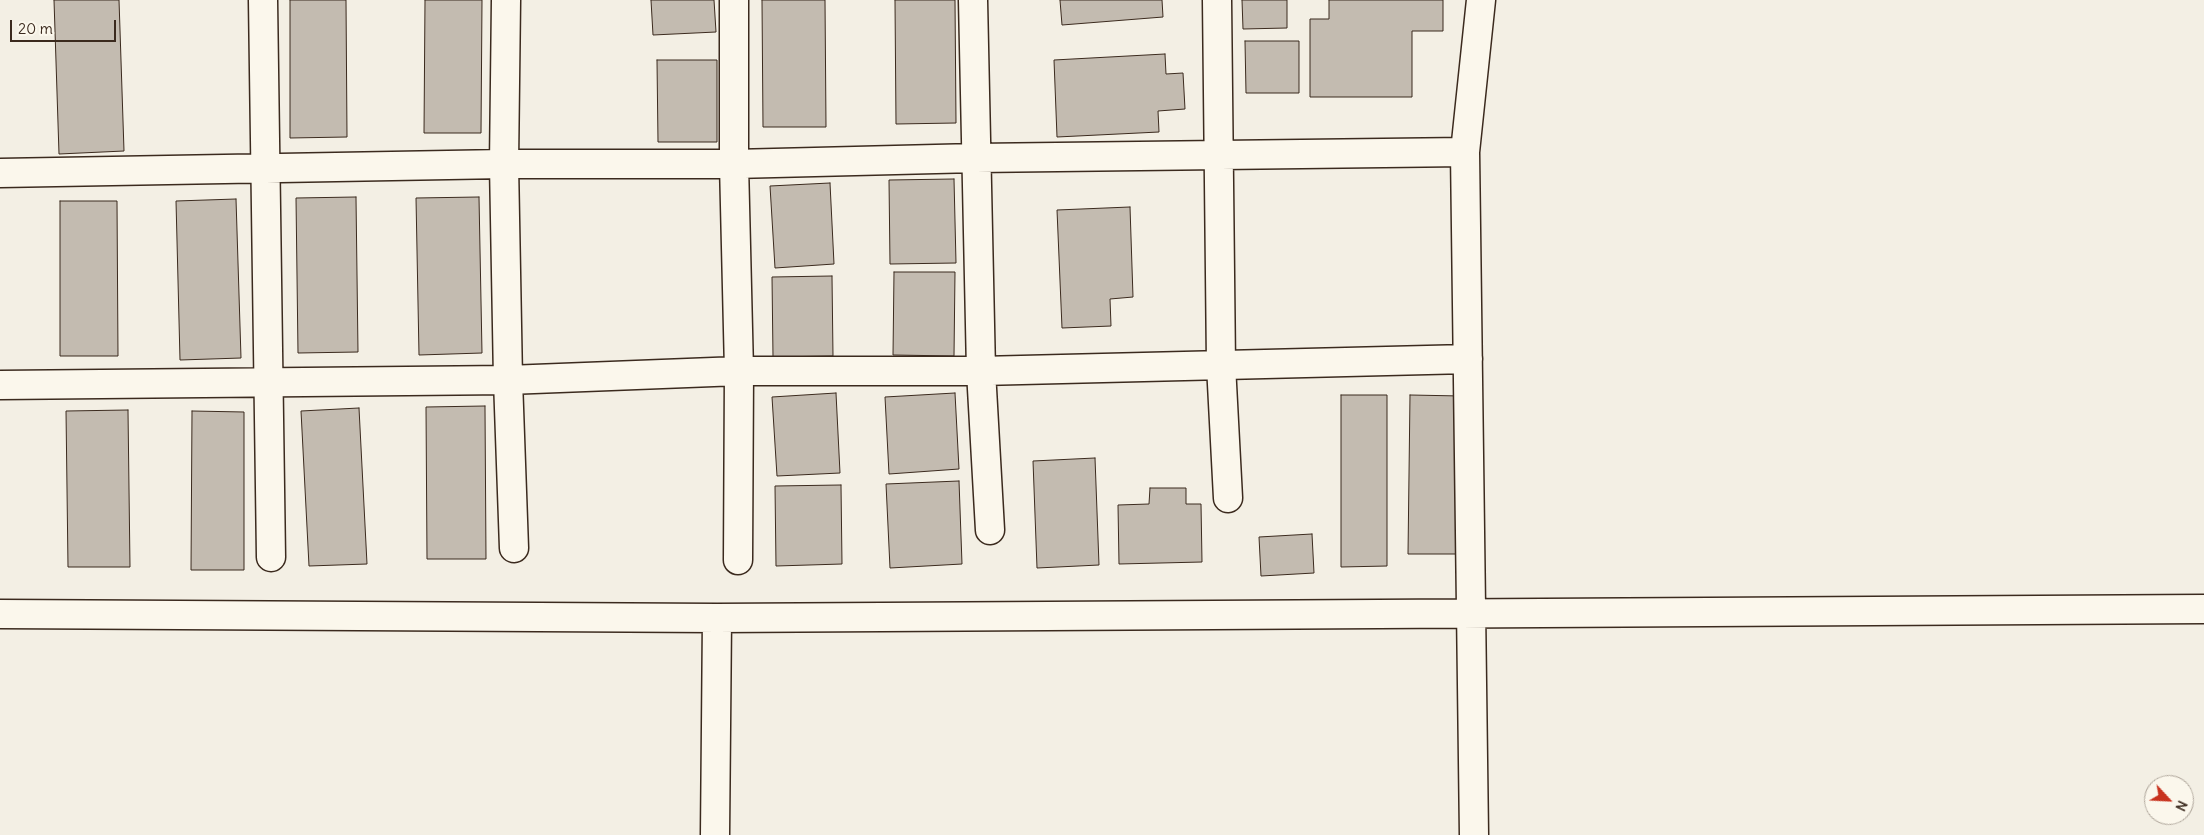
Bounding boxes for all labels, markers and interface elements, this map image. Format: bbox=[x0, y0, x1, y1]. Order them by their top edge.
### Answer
scale bar bbox=[12, 10, 119, 42]
text: 20 m bbox=[18, 19, 53, 38]
north arrow bbox=[2144, 775, 2194, 825]
text: N bbox=[2171, 798, 2192, 814]

